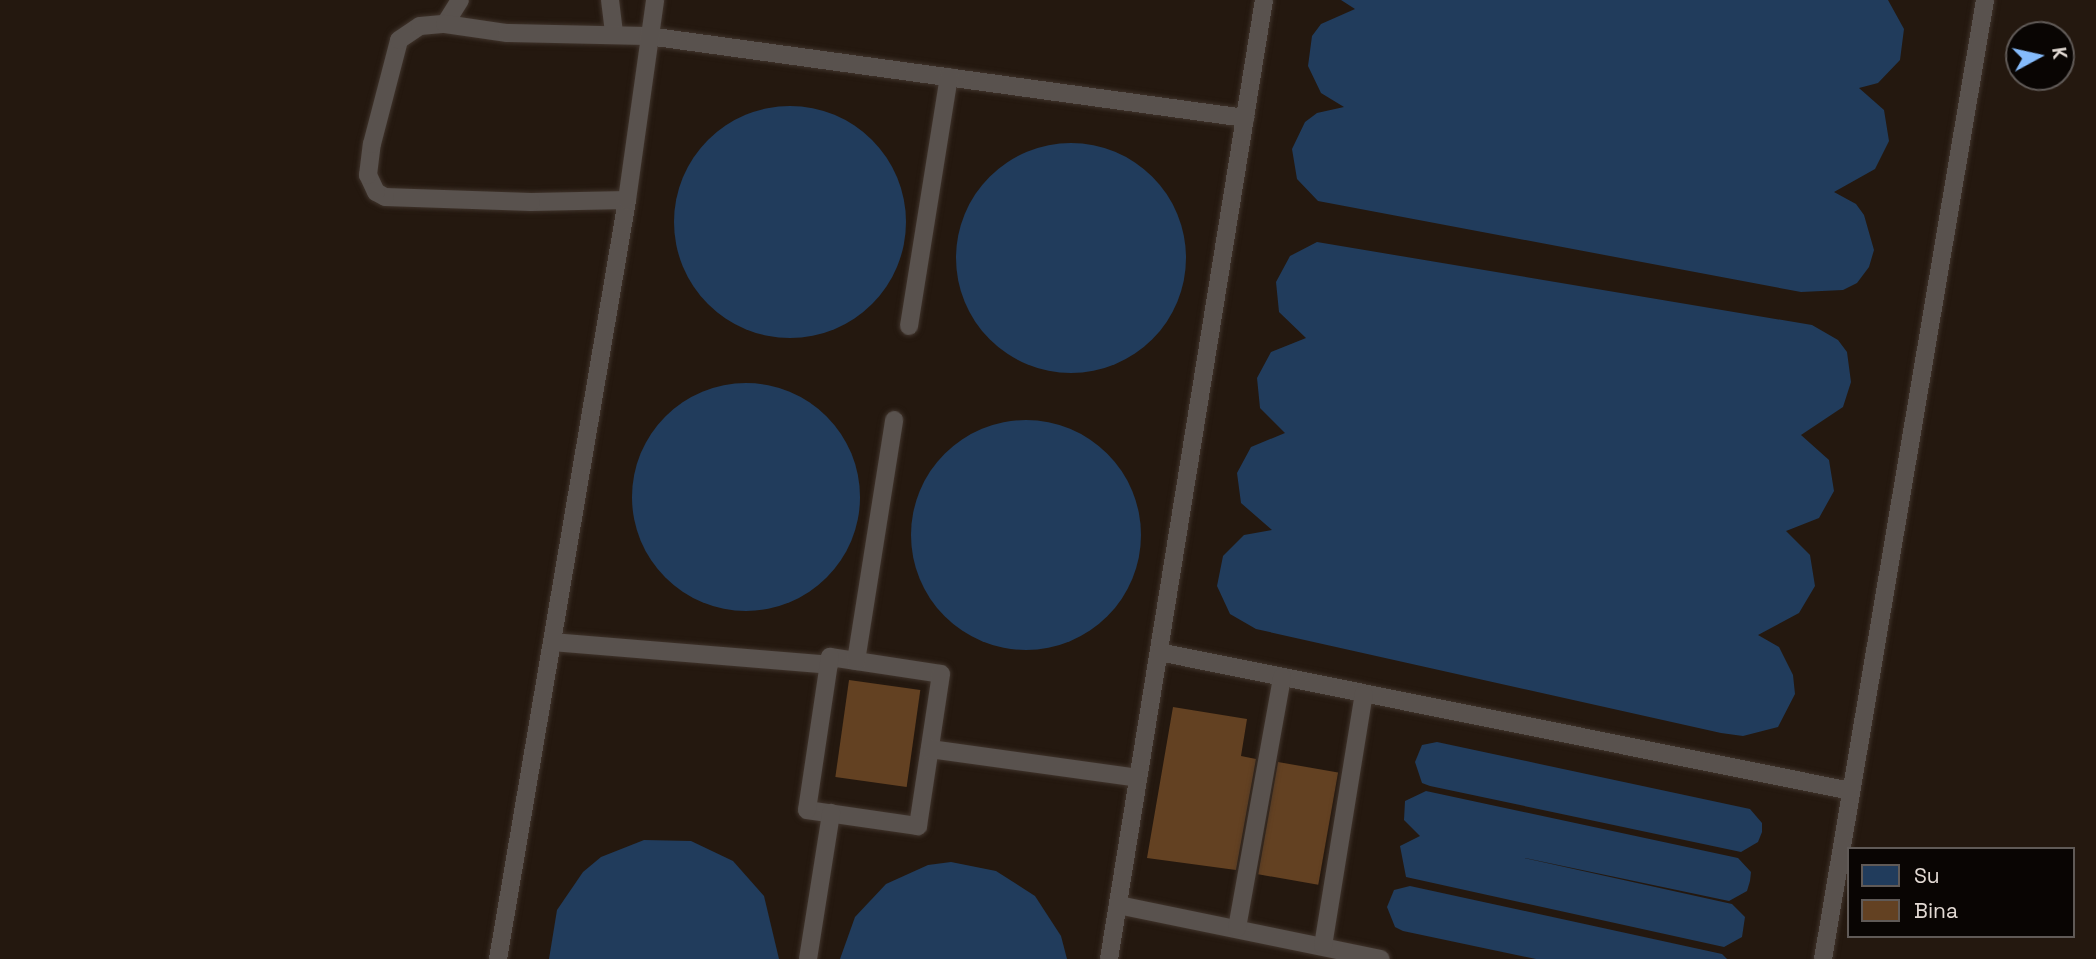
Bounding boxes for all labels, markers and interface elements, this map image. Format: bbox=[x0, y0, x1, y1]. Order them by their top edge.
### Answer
north arrow bbox=[2005, 21, 2075, 91]
text: K bbox=[2046, 46, 2073, 61]
legend bbox=[1848, 847, 2075, 938]
text: Su bbox=[1914, 862, 1940, 889]
text: Bina bbox=[1914, 897, 1958, 924]

